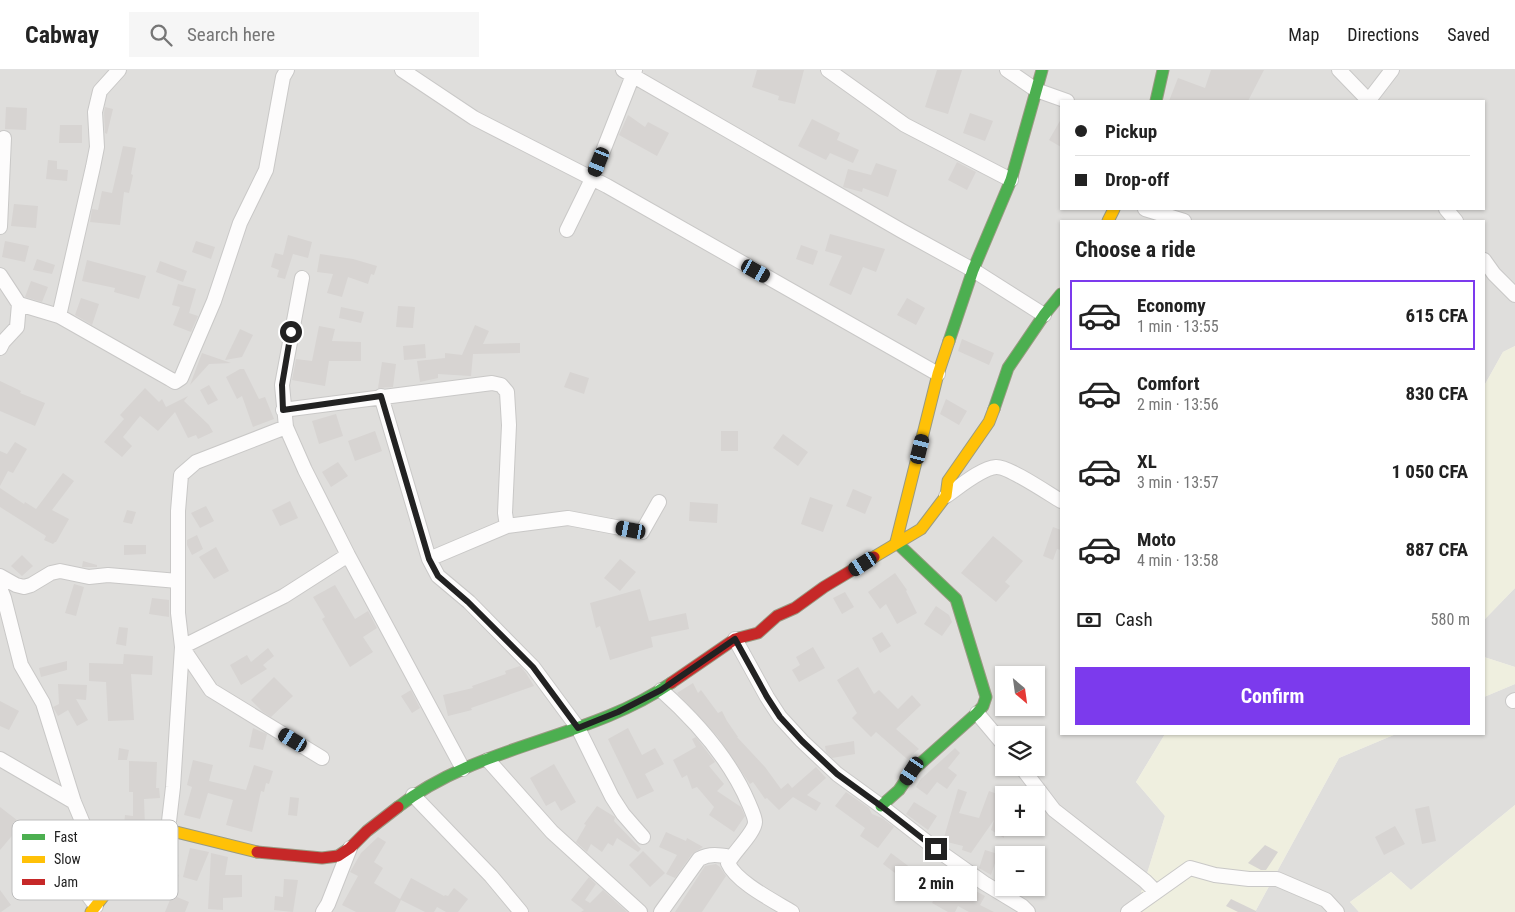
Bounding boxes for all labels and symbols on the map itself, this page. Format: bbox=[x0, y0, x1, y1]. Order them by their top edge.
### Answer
car bbox=[586, 145, 611, 179]
car bbox=[739, 257, 772, 285]
route start bbox=[280, 321, 302, 343]
car bbox=[909, 433, 930, 465]
car bbox=[614, 520, 647, 540]
car bbox=[846, 550, 879, 578]
north arrow bbox=[995, 666, 1045, 716]
car bbox=[276, 726, 309, 754]
car bbox=[897, 754, 926, 788]
legend bbox=[12, 820, 178, 900]
text: Fast bbox=[54, 829, 78, 845]
route end bbox=[925, 838, 947, 860]
text: Slow bbox=[54, 851, 81, 867]
callout: 2 min bbox=[895, 866, 977, 902]
text: Jam bbox=[54, 874, 78, 890]

